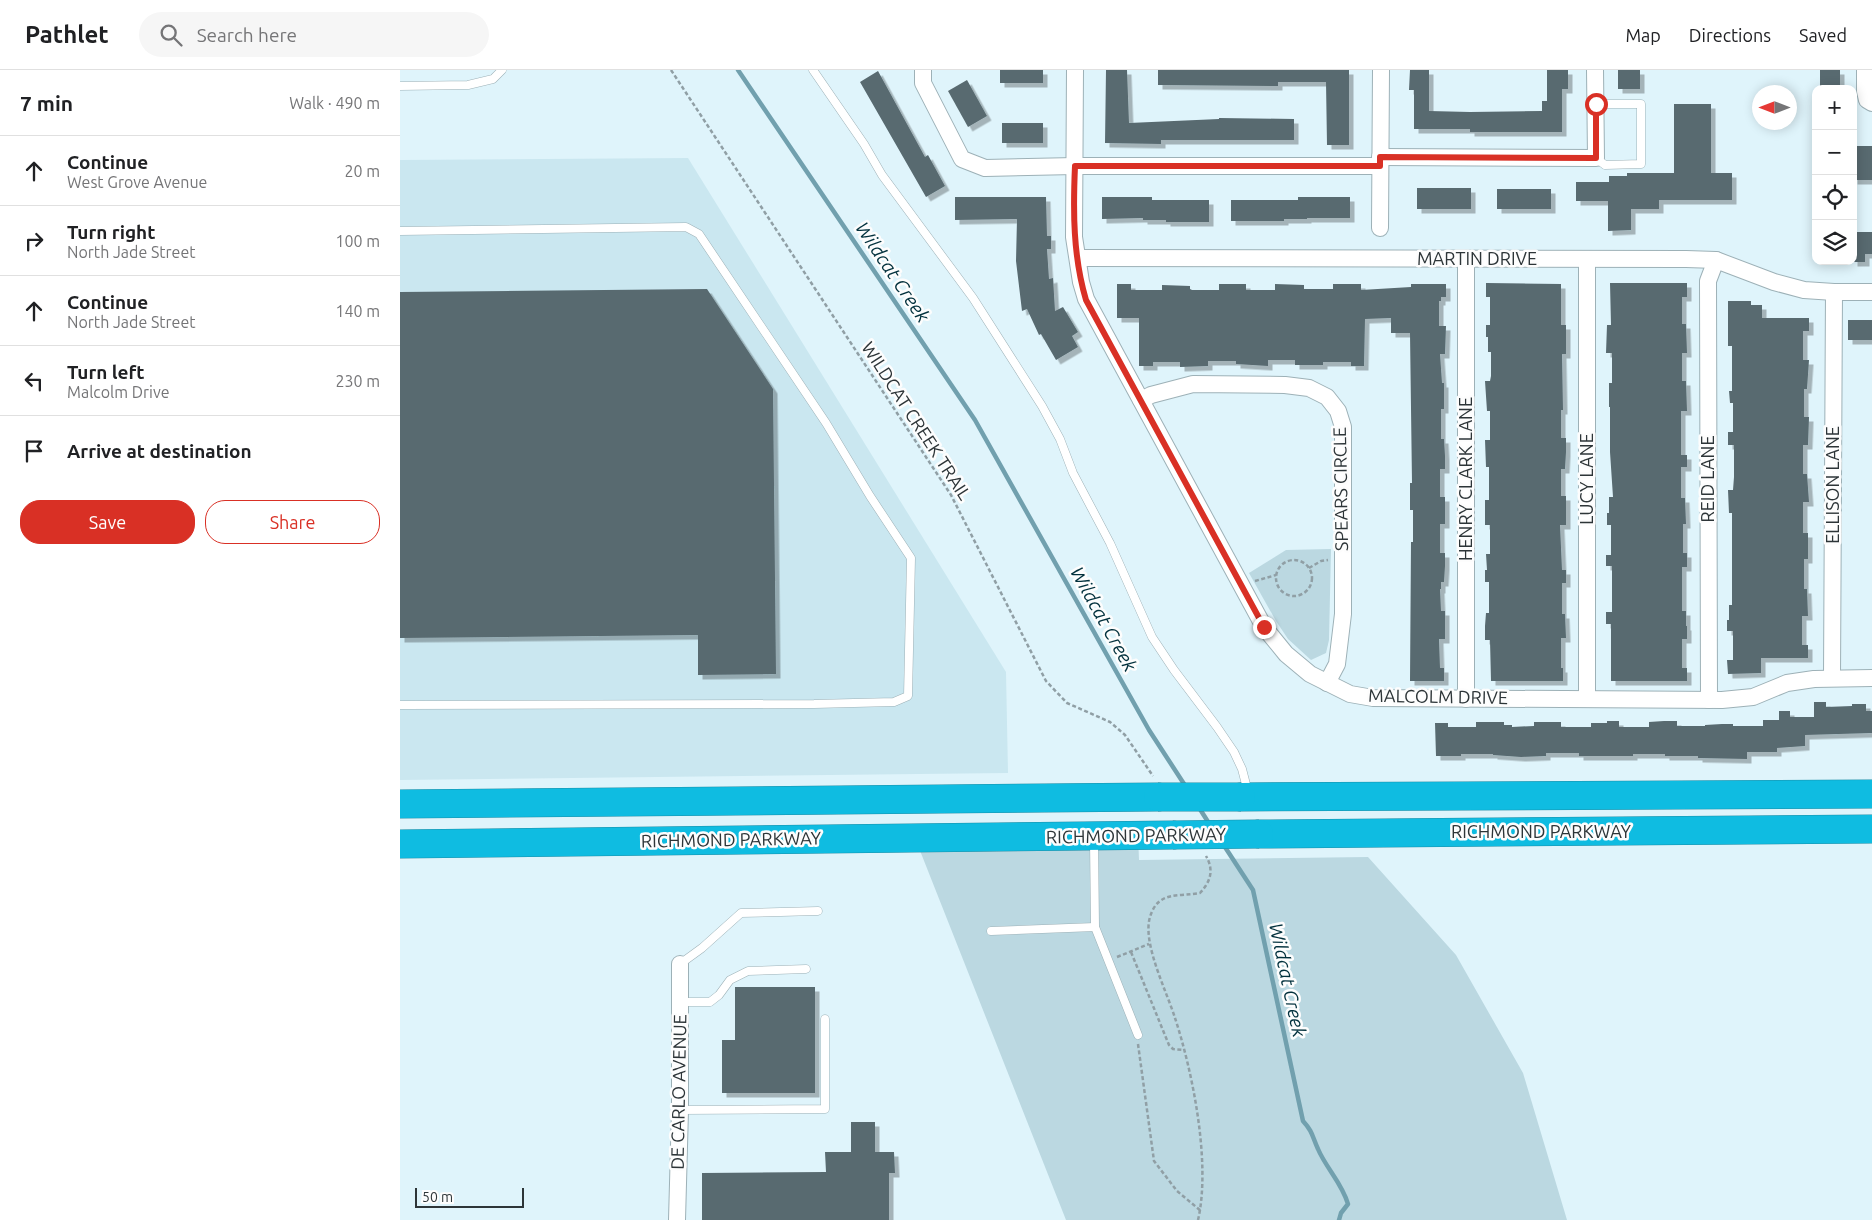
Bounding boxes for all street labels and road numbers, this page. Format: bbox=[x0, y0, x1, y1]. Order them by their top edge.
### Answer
street label: MARTIN DRIVE bbox=[1417, 248, 1537, 268]
street label: WILDCAT CREEK TRAIL bbox=[858, 338, 975, 503]
street label: HENRY CLARK LANE bbox=[1455, 397, 1475, 561]
street label: ELLISON LANE bbox=[1822, 426, 1842, 544]
street label: SPEARS CIRCLE bbox=[1329, 427, 1351, 551]
street label: LUCY LANE bbox=[1576, 433, 1596, 525]
street label: REID LANE bbox=[1697, 435, 1717, 523]
street label: MALCOLM DRIVE bbox=[1368, 685, 1508, 707]
street label: RICHMOND PARKWAY bbox=[1451, 821, 1632, 841]
street label: RICHMOND PARKWAY bbox=[1046, 823, 1227, 847]
street label: RICHMOND PARKWAY bbox=[641, 827, 822, 851]
street label: DE CARLO AVENUE bbox=[667, 1014, 689, 1170]

